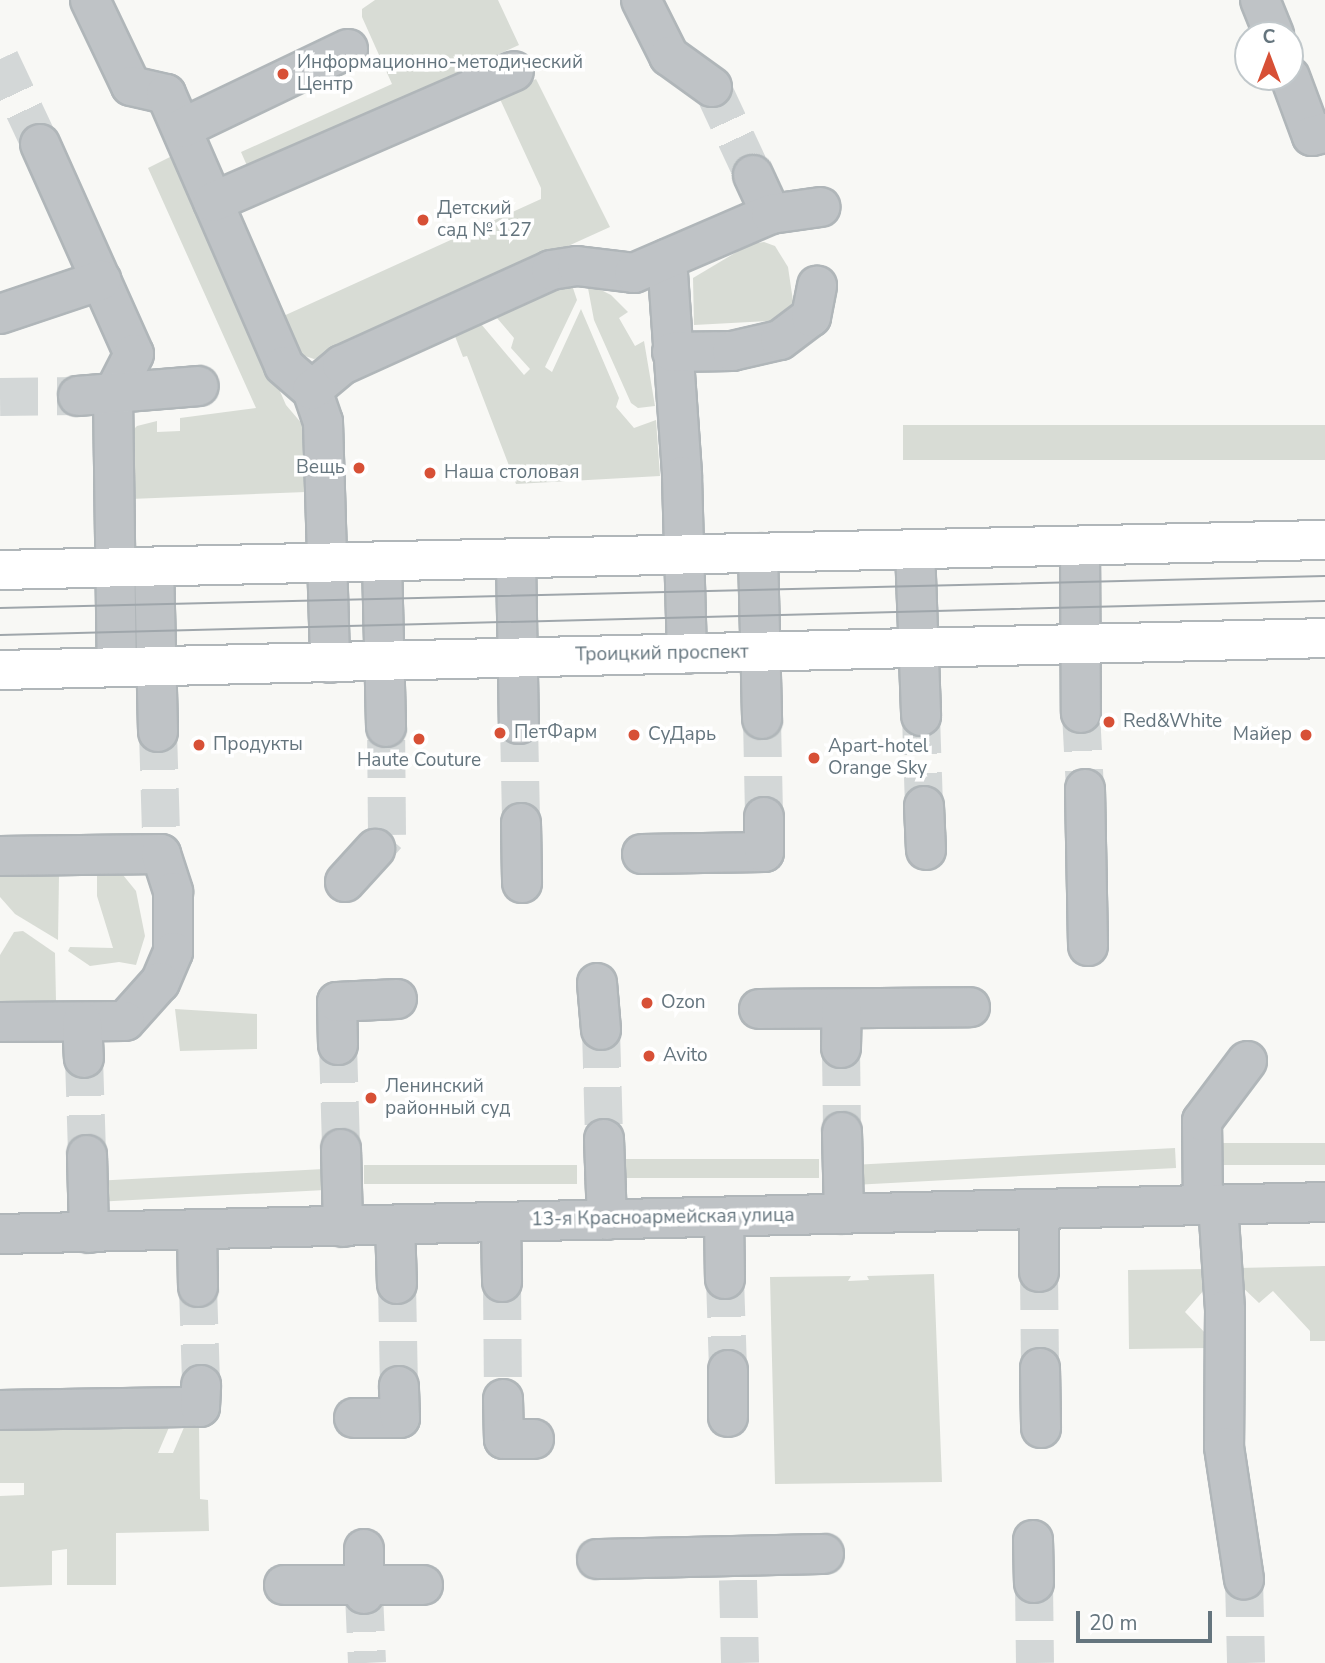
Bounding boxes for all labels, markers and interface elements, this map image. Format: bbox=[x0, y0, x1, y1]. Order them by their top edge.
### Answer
north arrow bbox=[1234, 21, 1304, 91]
text: С bbox=[1263, 24, 1275, 50]
place label: Информационно-методический Центр bbox=[297, 52, 583, 96]
marker: Информационно-методический Центр bbox=[275, 66, 291, 82]
place label: Детский сад № 127 bbox=[437, 198, 532, 242]
marker: Детский сад № 127 bbox=[415, 212, 431, 228]
place label: Вещь bbox=[296, 457, 345, 479]
marker: Вещь bbox=[351, 460, 367, 476]
place label: Наша столовая bbox=[444, 462, 579, 484]
marker: Наша столовая bbox=[422, 465, 438, 481]
street label: Троицкий проспект bbox=[575, 641, 749, 667]
place label: Red&White bbox=[1123, 711, 1222, 733]
marker: Red&White bbox=[1101, 714, 1117, 730]
place label: ПетФарм bbox=[514, 722, 597, 744]
place label: СуДарь bbox=[648, 724, 716, 746]
place label: Майер bbox=[1233, 724, 1292, 746]
marker: ПетФарм bbox=[492, 725, 508, 741]
marker: СуДарь bbox=[626, 727, 642, 743]
marker: Майер bbox=[1298, 727, 1314, 743]
marker: Haute Couture bbox=[411, 731, 427, 747]
place label: Продукты bbox=[213, 734, 303, 756]
place label: Apart-hotel Orange Sky bbox=[828, 736, 928, 780]
marker: Продукты bbox=[191, 737, 207, 753]
place label: Haute Couture bbox=[357, 750, 481, 772]
marker: Apart-hotel Orange Sky bbox=[806, 750, 822, 766]
place label: Ozon bbox=[661, 992, 706, 1014]
marker: Ozon bbox=[639, 995, 655, 1011]
place label: Avito bbox=[663, 1045, 708, 1067]
marker: Avito bbox=[641, 1048, 657, 1064]
place label: Ленинский районный суд bbox=[385, 1076, 510, 1120]
marker: Ленинский районный суд bbox=[363, 1090, 379, 1106]
street label: 13-я Красноармейская улица bbox=[531, 1204, 795, 1232]
scale bar bbox=[1080, 1596, 1216, 1640]
text: 20 m bbox=[1089, 1609, 1138, 1637]

